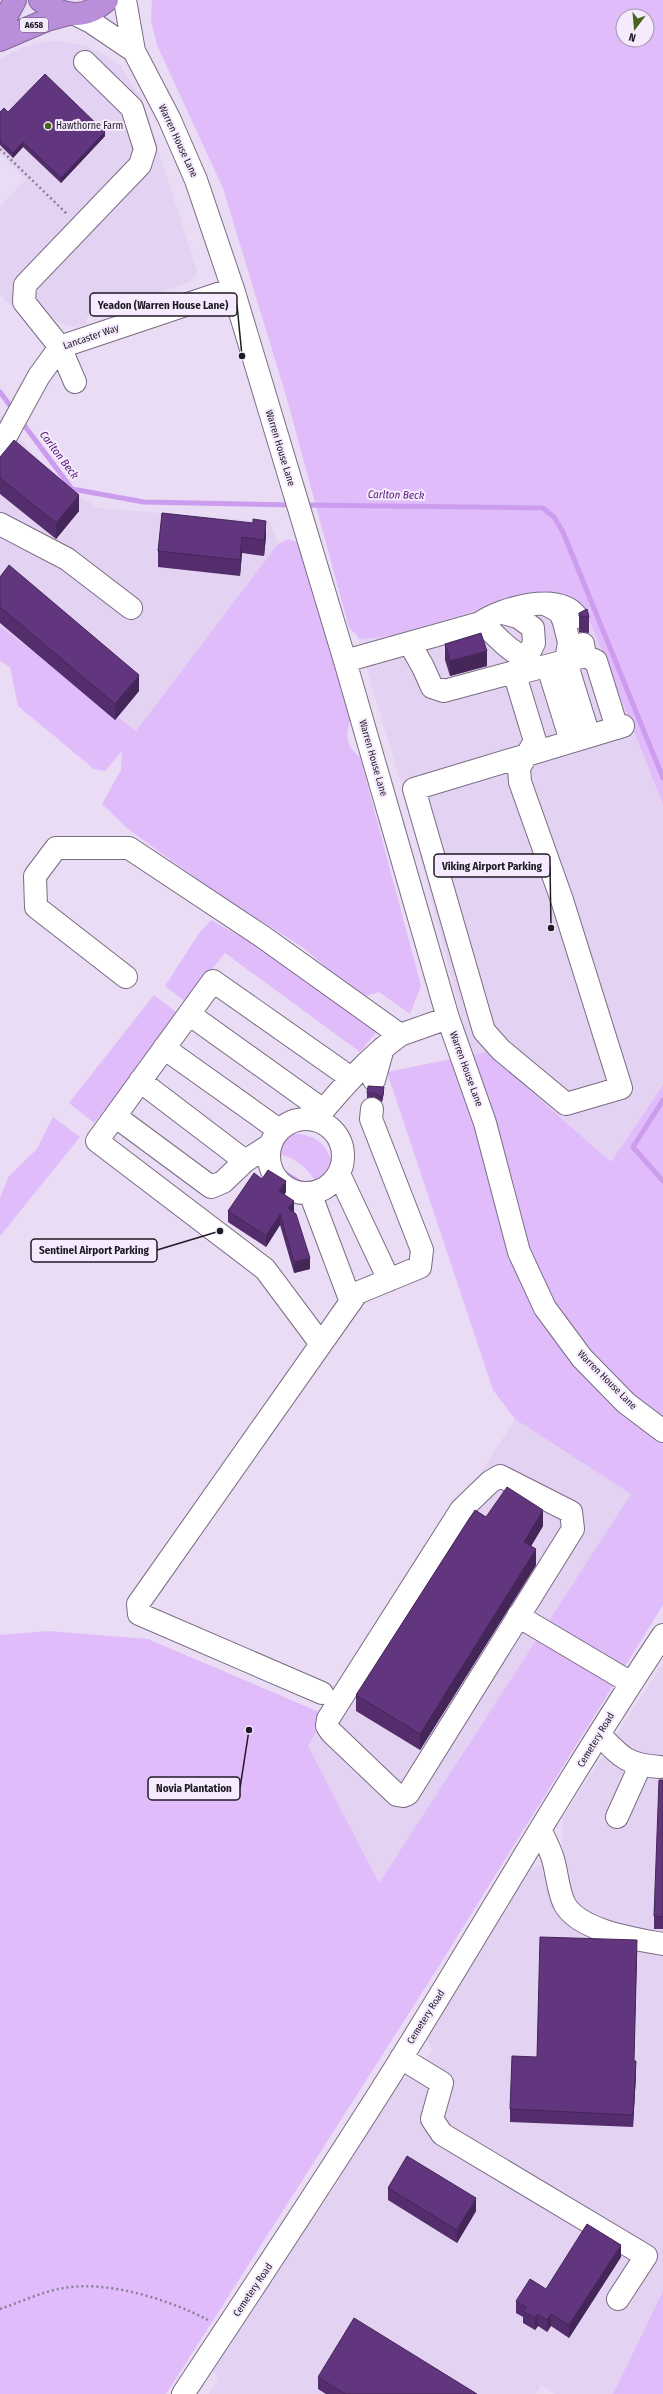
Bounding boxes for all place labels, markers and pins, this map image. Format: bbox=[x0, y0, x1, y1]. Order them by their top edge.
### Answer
place label: Hawthorne Farm bbox=[56, 120, 123, 132]
marker: Hawthorne Farm bbox=[43, 121, 53, 131]
callout: Yeadon (Warren House Lane) bbox=[90, 293, 237, 316]
callout: Viking Airport Parking bbox=[434, 854, 550, 877]
callout: Sentinel Airport Parking bbox=[31, 1239, 157, 1262]
callout: Novia Plantation bbox=[148, 1777, 240, 1800]

